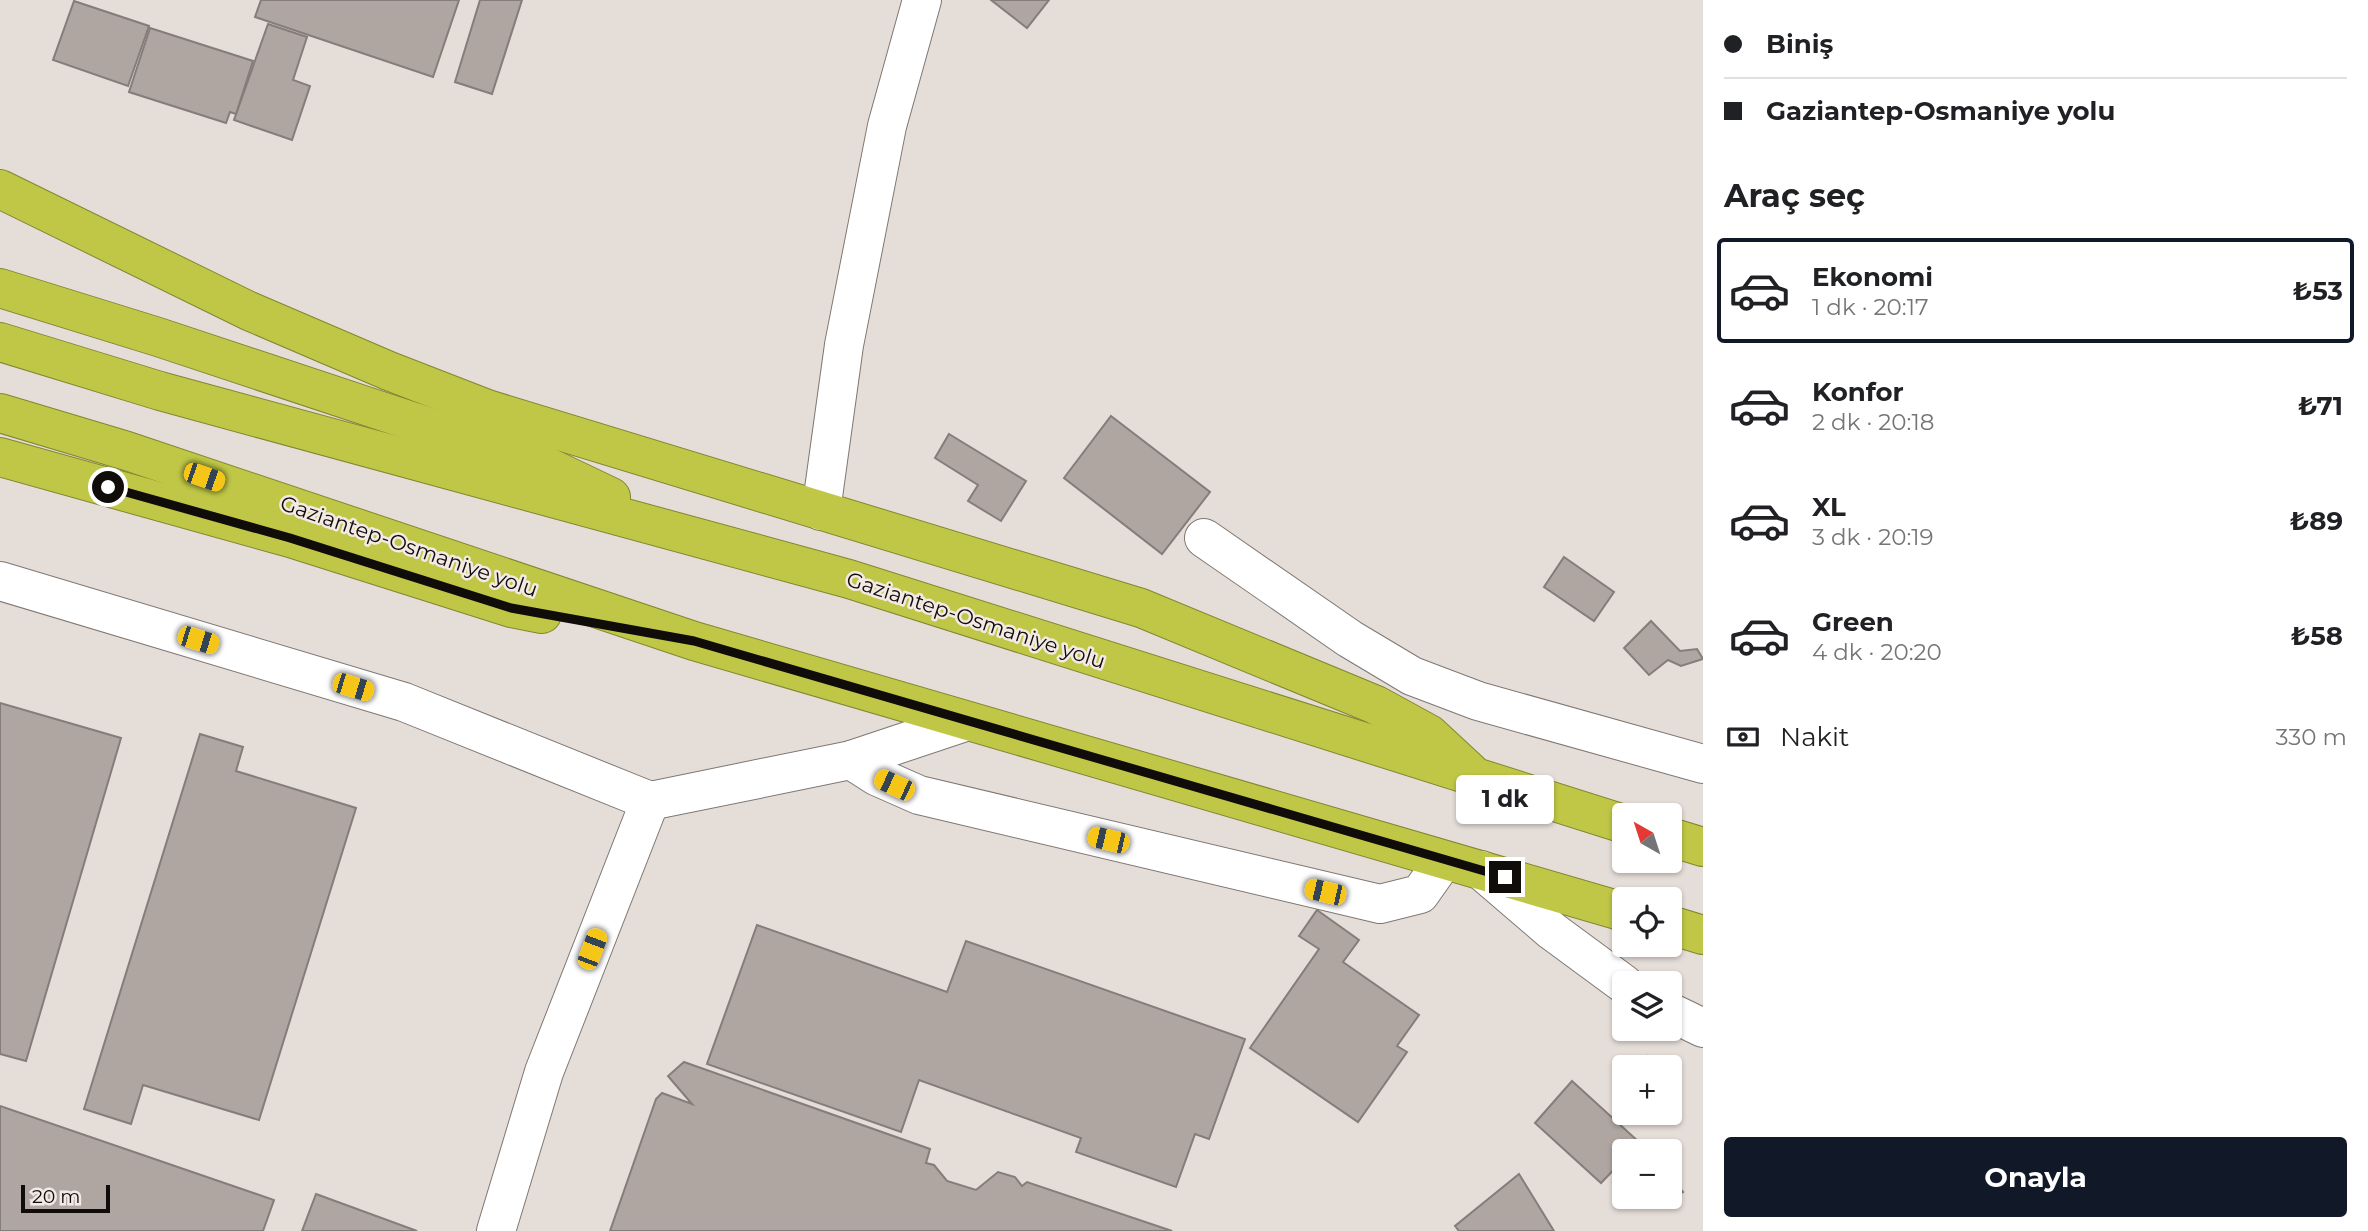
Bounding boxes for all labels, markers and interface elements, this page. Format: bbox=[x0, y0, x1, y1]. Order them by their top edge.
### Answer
text: Biniş bbox=[1766, 28, 1833, 60]
text: Gaziantep-Osmaniye yolu bbox=[1766, 95, 2115, 127]
text: Araç seç bbox=[1724, 176, 1865, 215]
icon: car bbox=[1728, 259, 1791, 322]
text: Ekonomi bbox=[1812, 261, 1933, 293]
text: ₺53 bbox=[2293, 275, 2343, 307]
text: 1 dk · 20:17 bbox=[1812, 293, 1929, 321]
icon: car bbox=[1728, 374, 1791, 437]
text: Konfor bbox=[1812, 376, 1904, 408]
text: ₺71 bbox=[2298, 390, 2343, 422]
text: 2 dk · 20:18 bbox=[1812, 408, 1934, 436]
car bbox=[181, 460, 228, 494]
route start bbox=[92, 471, 124, 503]
icon: car bbox=[1728, 489, 1791, 552]
street label: Gaziantep-Osmaniye yolu bbox=[277, 490, 541, 602]
text: XL bbox=[1812, 491, 1846, 523]
text: ₺89 bbox=[2290, 505, 2343, 537]
text: 3 dk · 20:19 bbox=[1812, 523, 1934, 551]
street label: Gaziantep-Osmaniye yolu bbox=[843, 566, 1109, 674]
icon: car bbox=[1728, 604, 1791, 667]
text: Green bbox=[1812, 606, 1894, 638]
text: ₺58 bbox=[2291, 620, 2343, 652]
car bbox=[175, 624, 222, 656]
text: 4 dk · 20:20 bbox=[1812, 638, 1942, 666]
car bbox=[330, 671, 377, 703]
icon: cash bbox=[1724, 718, 1762, 756]
text: Nakit bbox=[1780, 721, 1849, 753]
text: 330 m bbox=[2276, 723, 2347, 751]
car bbox=[871, 767, 918, 803]
callout: 1 dk bbox=[1456, 776, 1554, 824]
text: 1 dk bbox=[1482, 785, 1528, 813]
north arrow bbox=[1612, 803, 1682, 873]
map controls bbox=[1612, 803, 1682, 1209]
car bbox=[1086, 825, 1131, 855]
route end bbox=[1489, 861, 1521, 893]
car bbox=[1303, 877, 1348, 907]
button: locate bbox=[1612, 887, 1682, 957]
car bbox=[575, 926, 610, 972]
button: layers bbox=[1612, 971, 1682, 1041]
button: + bbox=[1612, 1055, 1682, 1125]
button: Onayla bbox=[1724, 1137, 2347, 1217]
button: − bbox=[1612, 1139, 1682, 1209]
scale bar bbox=[21, 1182, 110, 1214]
text: 20 m bbox=[32, 1185, 80, 1208]

